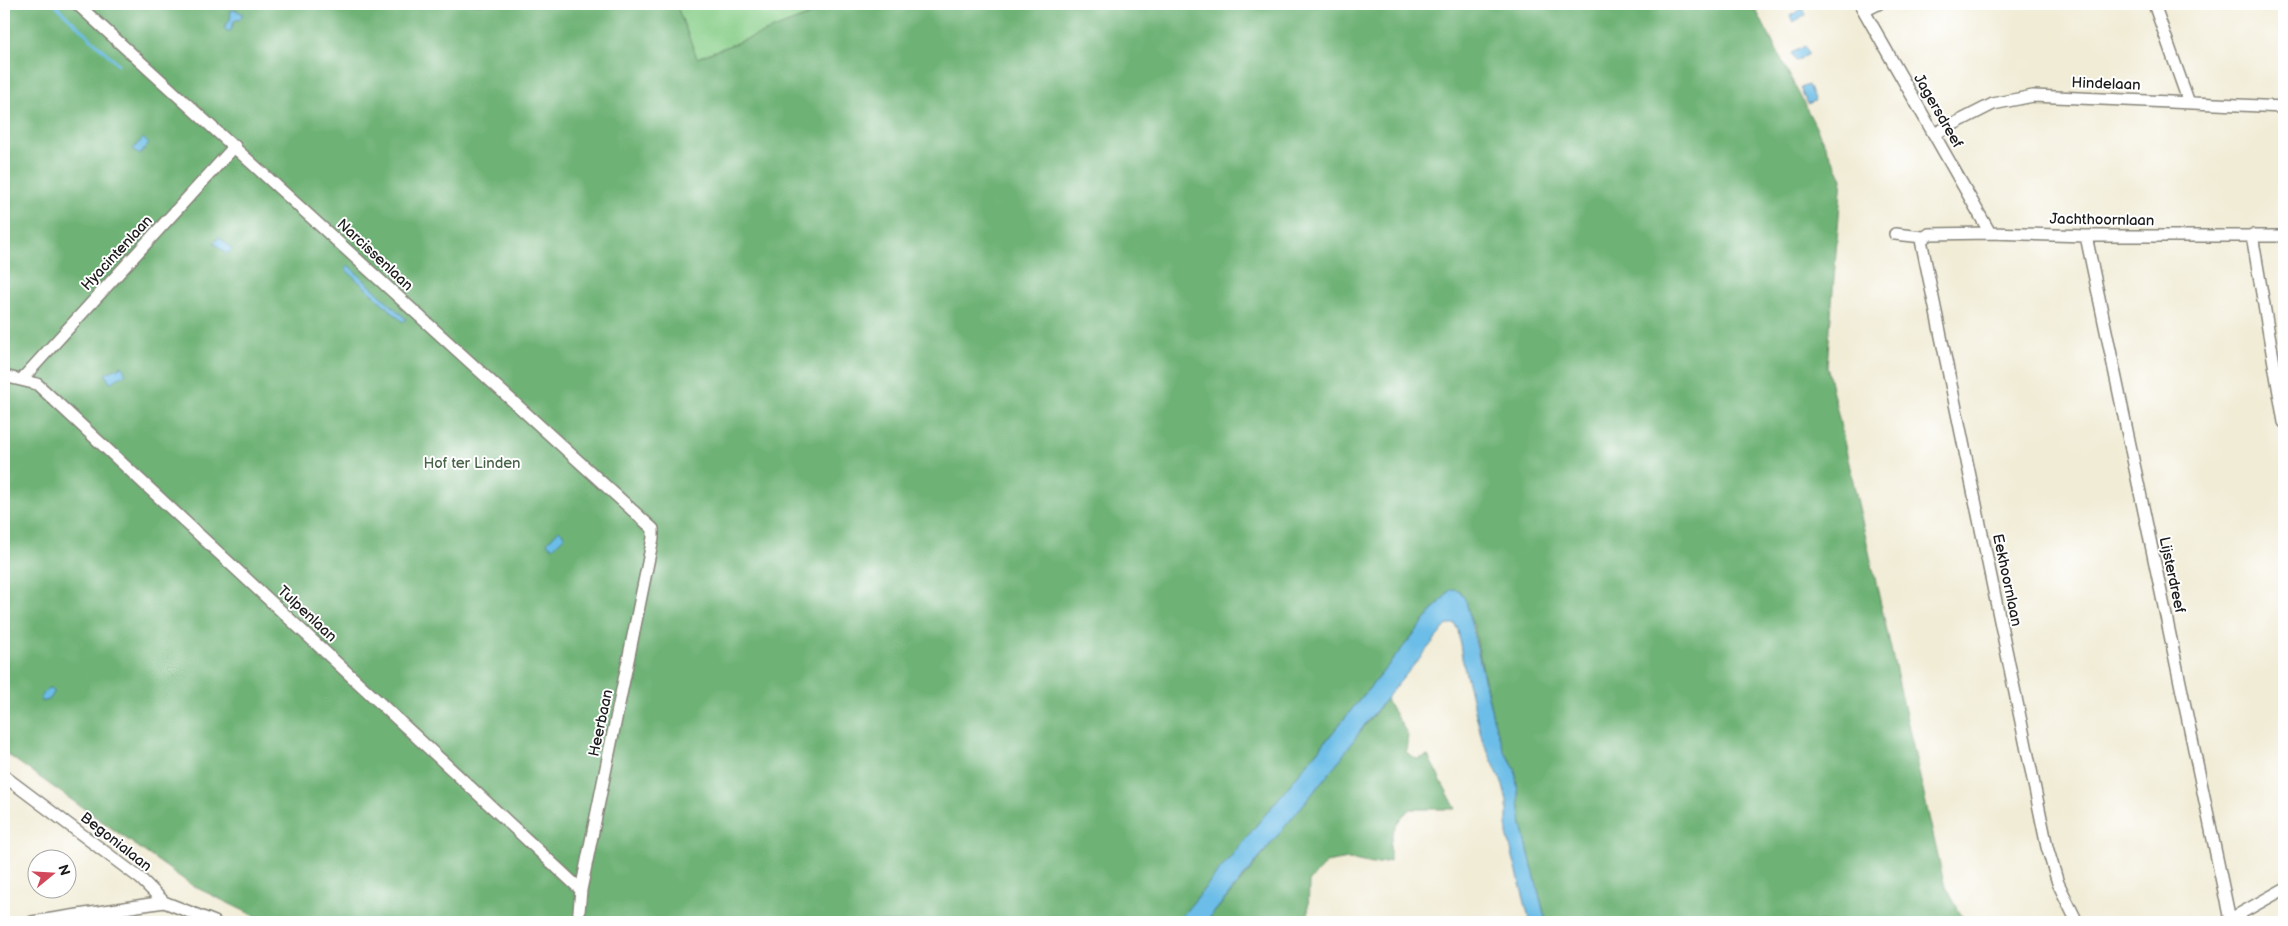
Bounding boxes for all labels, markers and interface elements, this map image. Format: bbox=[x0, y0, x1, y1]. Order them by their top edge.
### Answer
street label: Jagersdreef bbox=[1909, 70, 1967, 152]
street label: Hindelaan bbox=[2071, 73, 2141, 95]
street label: Jachthoornlaan bbox=[2049, 210, 2155, 230]
street label: Hyacintenlaan bbox=[77, 211, 157, 295]
street label: Narcissenlaan bbox=[333, 215, 417, 295]
park label: Hof ter Linden bbox=[423, 454, 521, 473]
street label: Eekhoornlaan bbox=[1988, 532, 2026, 628]
street label: Lijsterdreef bbox=[2155, 535, 2189, 615]
street label: Tulpenlaan bbox=[273, 582, 341, 646]
street label: Heerbaan bbox=[585, 688, 617, 758]
street label: Begonialaan bbox=[76, 808, 156, 876]
north arrow bbox=[28, 848, 78, 898]
text: N bbox=[54, 863, 74, 878]

